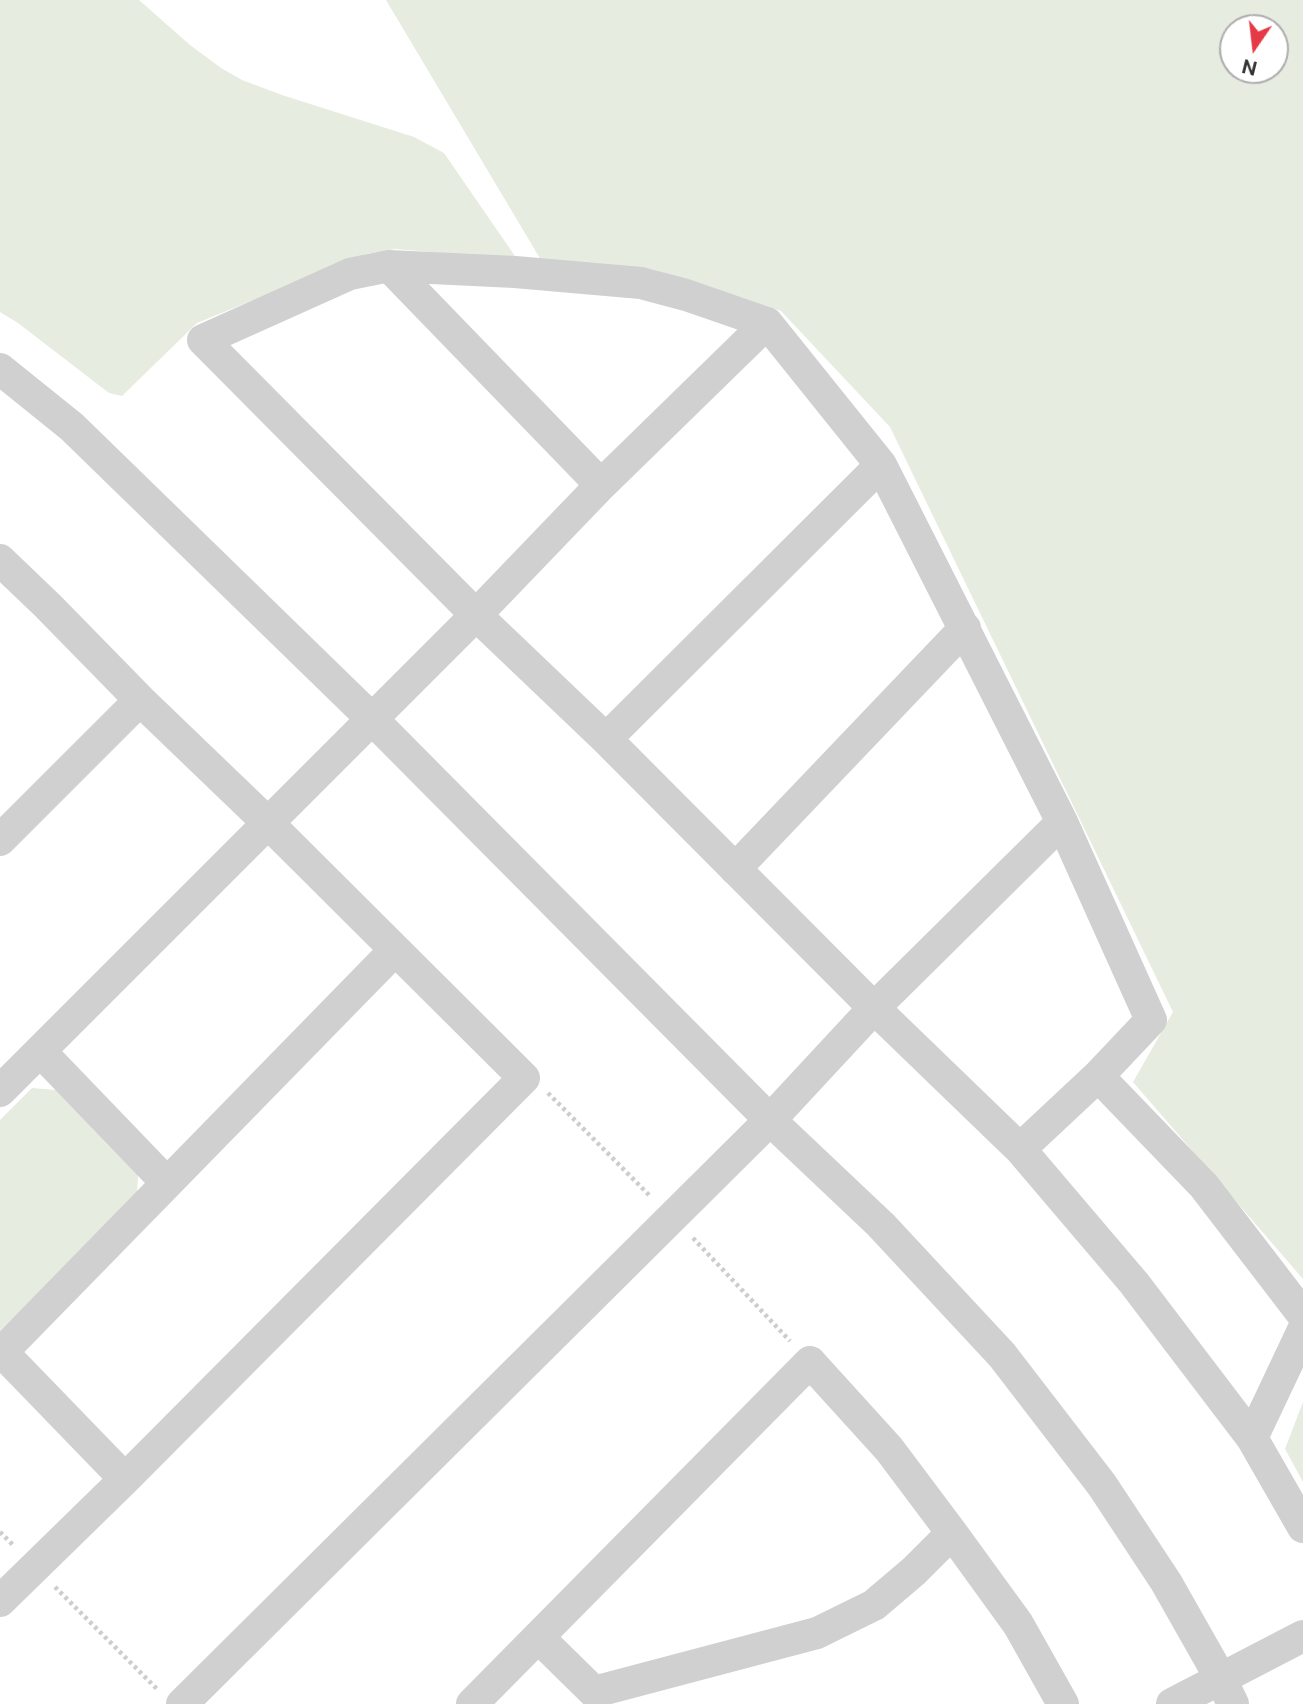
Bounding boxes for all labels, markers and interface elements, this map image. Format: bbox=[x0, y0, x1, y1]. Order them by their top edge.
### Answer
north arrow bbox=[1219, 14, 1289, 84]
text: N bbox=[1240, 55, 1259, 80]

